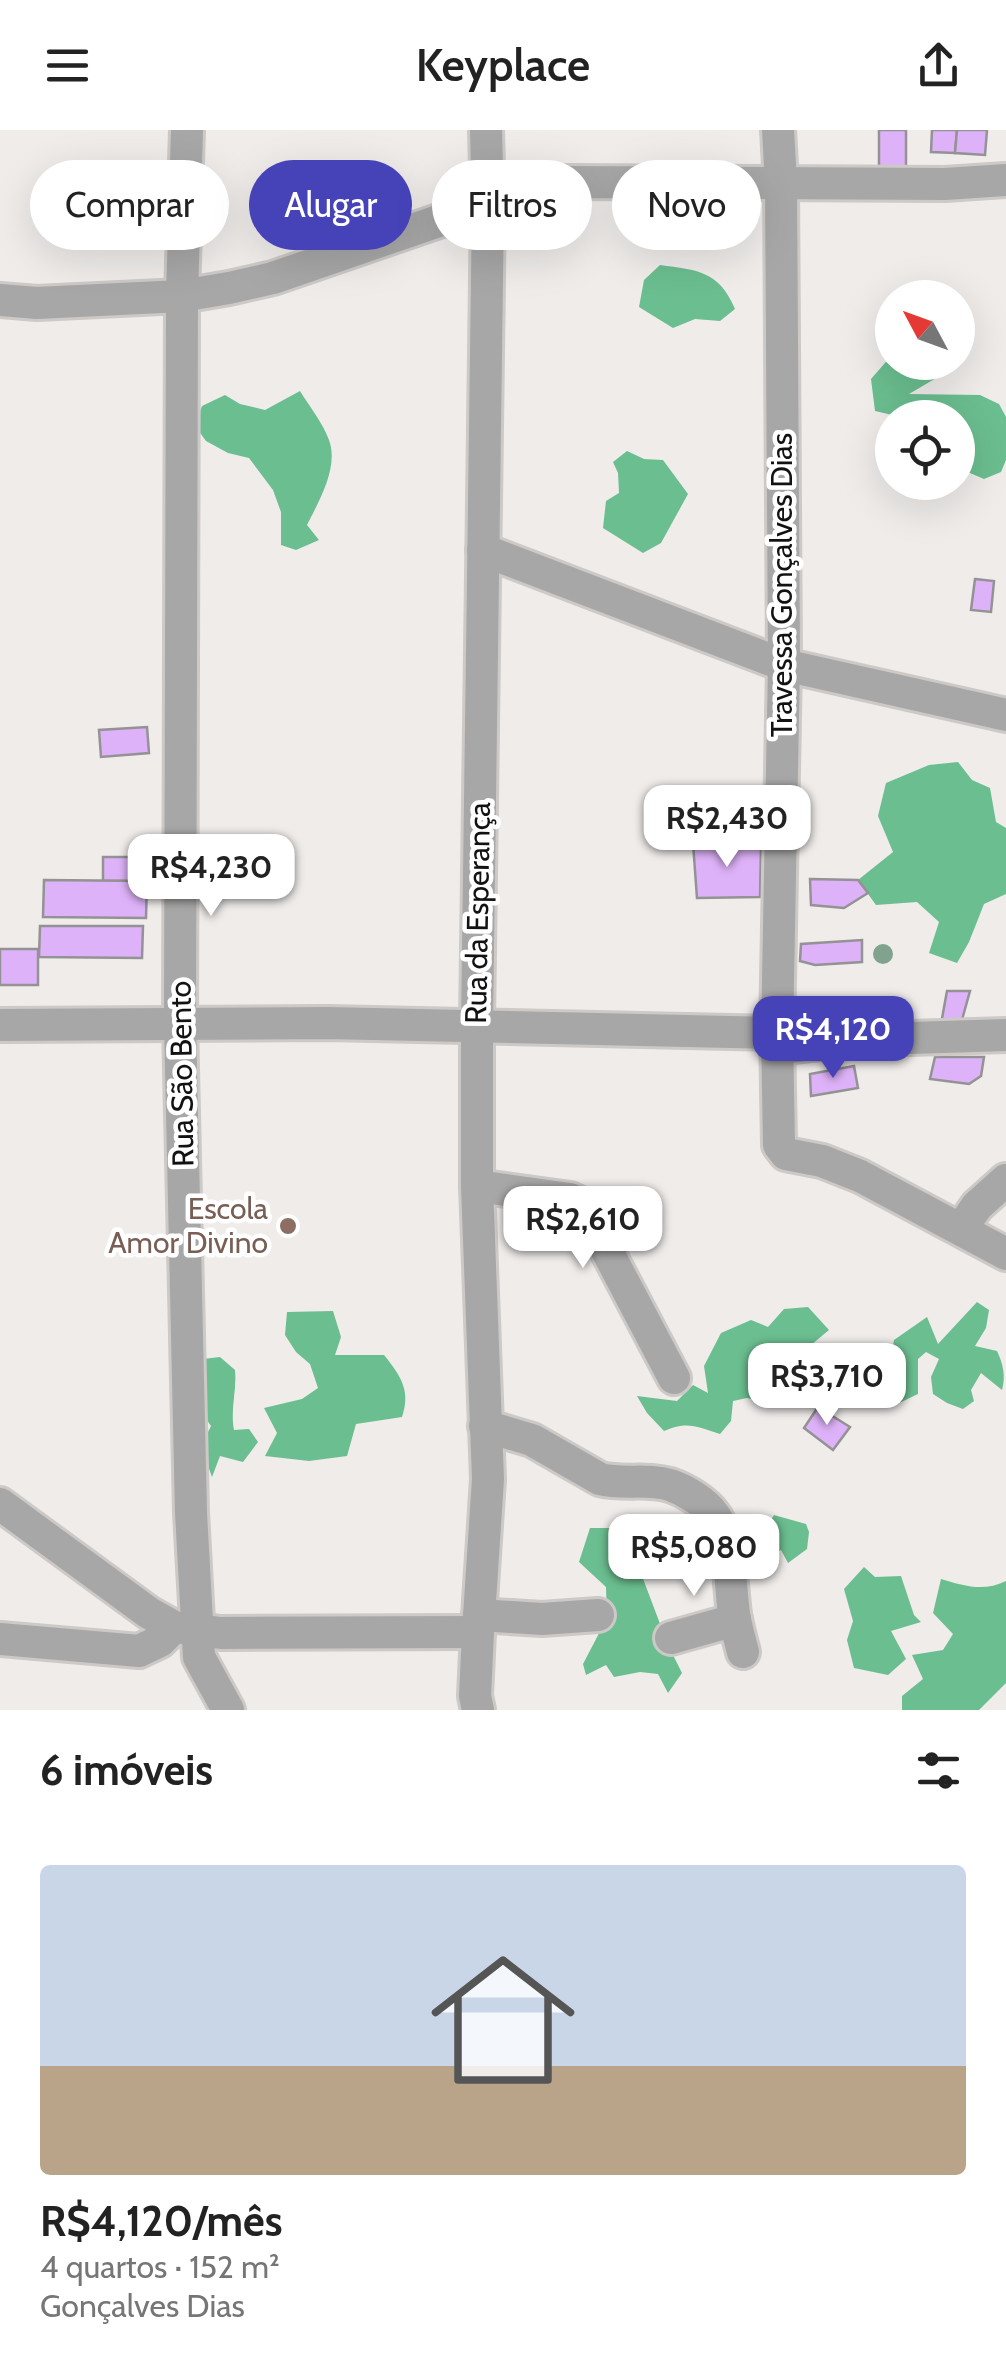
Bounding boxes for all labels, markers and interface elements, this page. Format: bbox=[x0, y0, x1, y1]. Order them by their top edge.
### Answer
icon: menu bbox=[40, 38, 95, 93]
text: Keyplace bbox=[416, 38, 590, 92]
icon: share bbox=[911, 38, 966, 93]
chip: Comprar bbox=[30, 160, 229, 250]
chip: Alugar bbox=[249, 160, 412, 250]
chip: Filtros bbox=[432, 160, 592, 250]
chip: Novo bbox=[612, 160, 761, 250]
north arrow bbox=[875, 280, 975, 380]
map controls bbox=[875, 280, 975, 500]
button: locate bbox=[875, 400, 975, 500]
street label: Travessa Gonçalves Dias bbox=[763, 433, 800, 737]
pin: R$2,430 bbox=[635, 785, 819, 870]
text: R$2,430 bbox=[666, 798, 788, 837]
street label: Rua da Esperança bbox=[457, 801, 498, 1024]
pin: R$4,230 bbox=[119, 834, 303, 919]
text: R$4,230 bbox=[150, 847, 272, 886]
street label: Rua São Bento bbox=[161, 981, 202, 1167]
pin: R$4,120 bbox=[741, 996, 925, 1081]
text: R$4,120 bbox=[775, 1009, 891, 1048]
pin: R$2,610 bbox=[491, 1186, 675, 1271]
place label: Escola Amor Divino bbox=[108, 1190, 269, 1261]
text: R$2,610 bbox=[525, 1199, 641, 1238]
marker: Escola Amor Divino bbox=[277, 1215, 299, 1237]
pin: R$3,710 bbox=[735, 1343, 919, 1428]
text: R$3,710 bbox=[770, 1356, 884, 1395]
pin: R$5,080 bbox=[602, 1514, 786, 1599]
text: R$5,080 bbox=[630, 1527, 758, 1566]
icon: filters bbox=[911, 1743, 966, 1798]
text: 6 imóveis bbox=[40, 1744, 213, 1796]
icon: home bbox=[413, 1930, 593, 2110]
text: R$4,120/mês bbox=[40, 2195, 282, 2247]
text: 4 quartos · 152 m² bbox=[40, 2247, 280, 2286]
text: Gonçalves Dias bbox=[40, 2286, 245, 2325]

